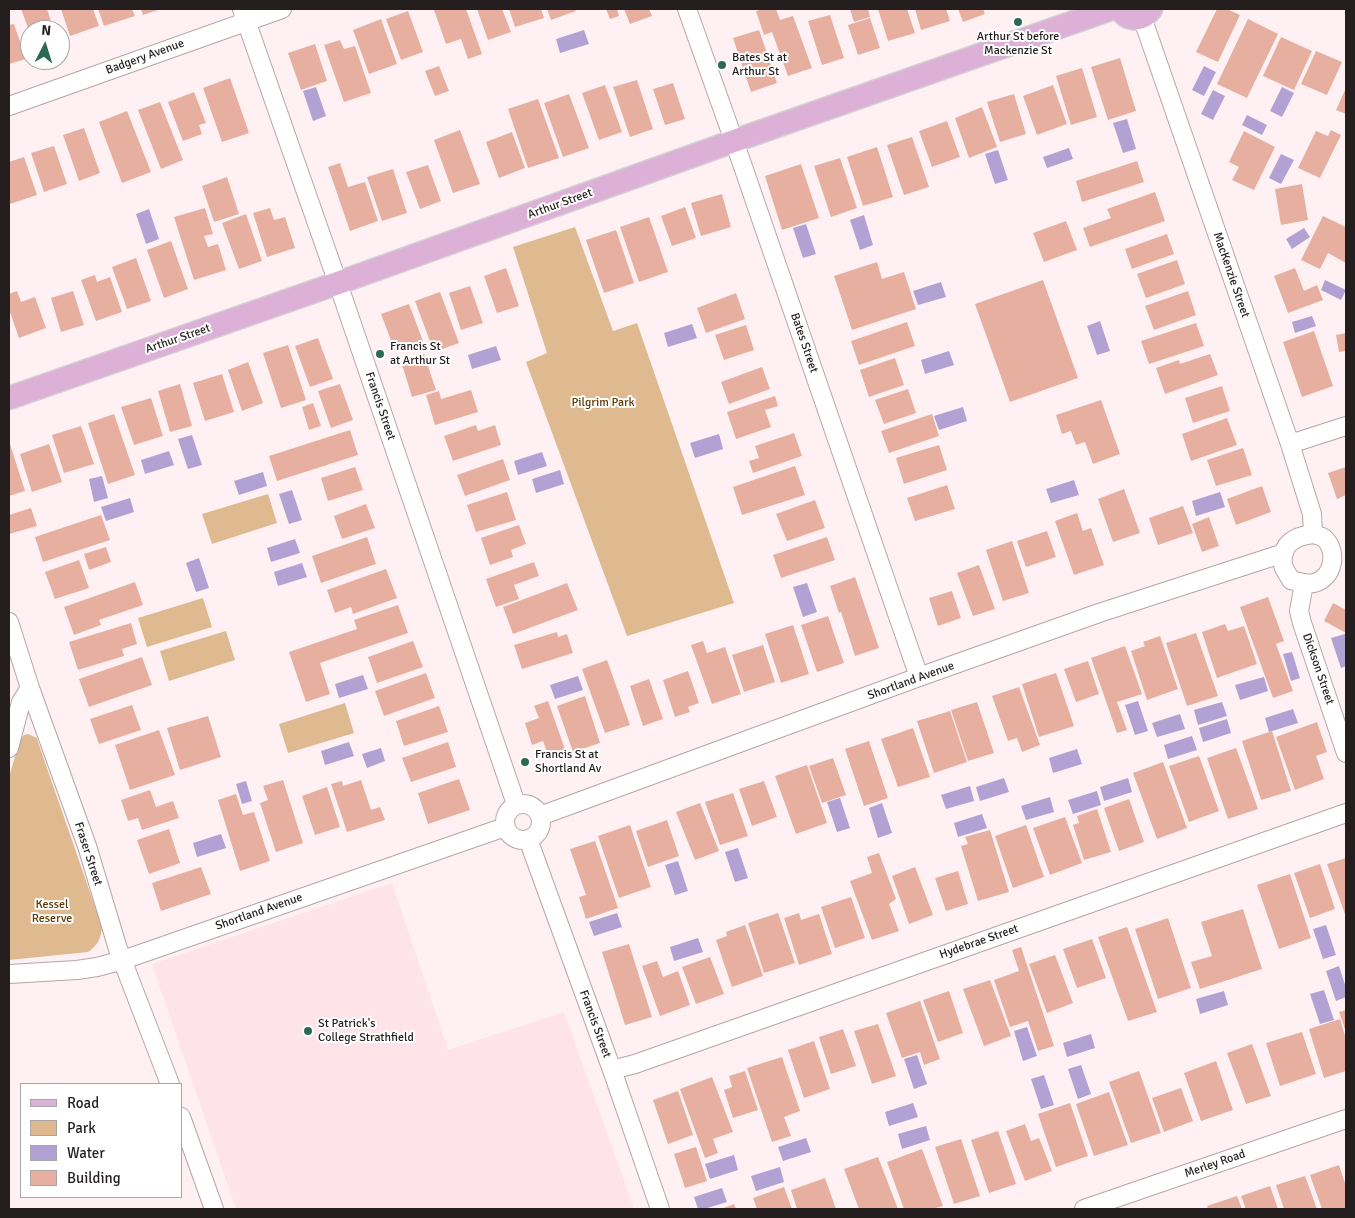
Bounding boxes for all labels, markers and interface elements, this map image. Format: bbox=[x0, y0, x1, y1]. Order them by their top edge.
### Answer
marker: Arthur St before Mackenzie St bbox=[1012, 16, 1024, 28]
north arrow bbox=[20, 20, 70, 70]
text: N bbox=[41, 22, 52, 39]
place label: Arthur St before Mackenzie St bbox=[977, 30, 1059, 58]
street label: Badgery Avenue bbox=[104, 36, 186, 78]
place label: Bates St at Arthur St bbox=[732, 51, 787, 79]
marker: Bates St at Arthur St bbox=[716, 59, 728, 71]
street label: Arthur Street bbox=[526, 186, 594, 222]
street label: MacKenzie Street bbox=[1210, 230, 1252, 320]
street label: Bates Street bbox=[787, 311, 821, 375]
street label: Arthur Street bbox=[144, 321, 212, 357]
place label: Francis St at Arthur St bbox=[390, 340, 450, 368]
marker: Francis St at Arthur St bbox=[374, 348, 386, 360]
street label: Francis Street bbox=[362, 370, 398, 442]
park label: Pilgrim Park bbox=[572, 396, 634, 410]
street label: Dickson Street bbox=[1299, 631, 1337, 707]
street label: Shortland Avenue bbox=[866, 659, 956, 703]
place label: Francis St at Shortland Av bbox=[535, 748, 601, 776]
marker: Francis St at Shortland Av bbox=[519, 756, 531, 768]
street label: Fraser Street bbox=[71, 820, 105, 888]
street label: Shortland Avenue bbox=[214, 890, 304, 934]
park label: Kessel Reserve bbox=[32, 898, 72, 926]
street label: Hydebrae Street bbox=[938, 922, 1020, 962]
street label: Francis Street bbox=[576, 988, 614, 1060]
place label: St Patrick's College Strathfield bbox=[318, 1017, 414, 1045]
marker: St Patrick's College Strathfield bbox=[302, 1025, 314, 1037]
legend bbox=[20, 1083, 182, 1198]
text: Road bbox=[67, 1094, 99, 1112]
text: Park bbox=[67, 1119, 96, 1137]
text: Water bbox=[67, 1144, 105, 1162]
street label: Merley Road bbox=[1183, 1147, 1247, 1181]
text: Building bbox=[67, 1169, 121, 1187]

